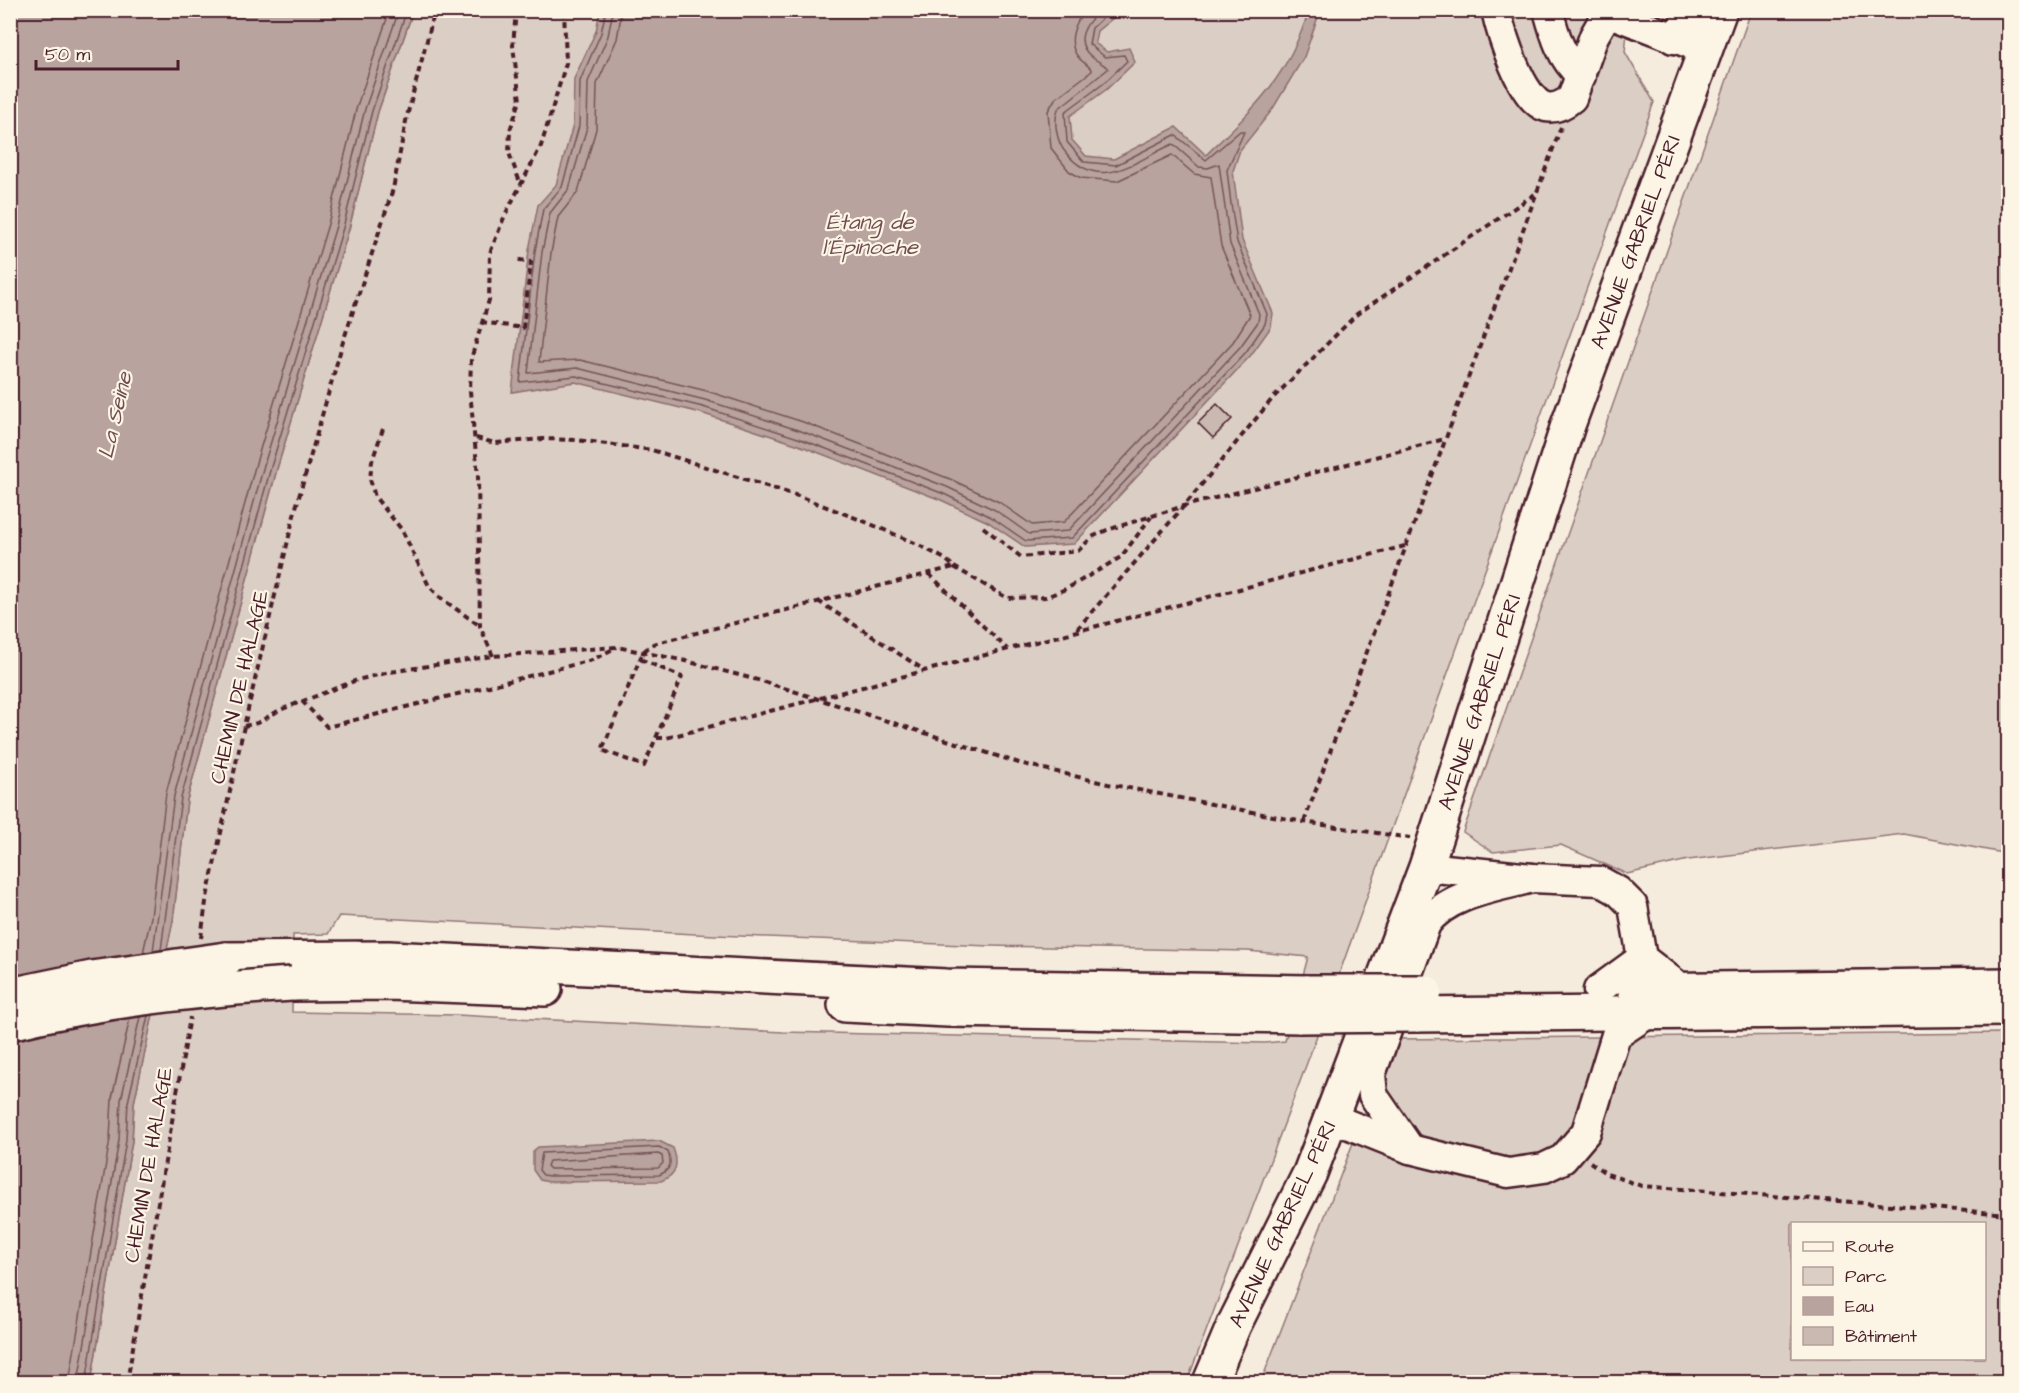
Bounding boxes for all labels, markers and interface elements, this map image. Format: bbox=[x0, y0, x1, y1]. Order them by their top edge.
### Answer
scale bar bbox=[36, 33, 178, 71]
text: 50 m bbox=[45, 42, 90, 67]
street label: AVENUE GABRIEL PÉRI bbox=[1583, 131, 1688, 353]
water label: Étang de l'Épinoche bbox=[822, 207, 919, 263]
water label: La Seine bbox=[91, 368, 141, 461]
street label: CHEMIN DE HALAGE bbox=[203, 587, 276, 787]
street label: AVENUE GABRIEL PÉRI bbox=[1431, 591, 1528, 814]
street label: CHEMIN DE HALAGE bbox=[117, 1065, 180, 1265]
street label: AVENUE GABRIEL PÉRI bbox=[1222, 1116, 1343, 1332]
legend bbox=[1791, 1222, 1986, 1360]
text: Route bbox=[1845, 1234, 1894, 1259]
text: Parc bbox=[1845, 1264, 1887, 1289]
text: Eau bbox=[1845, 1294, 1874, 1319]
text: Bâtiment bbox=[1845, 1324, 1918, 1349]

